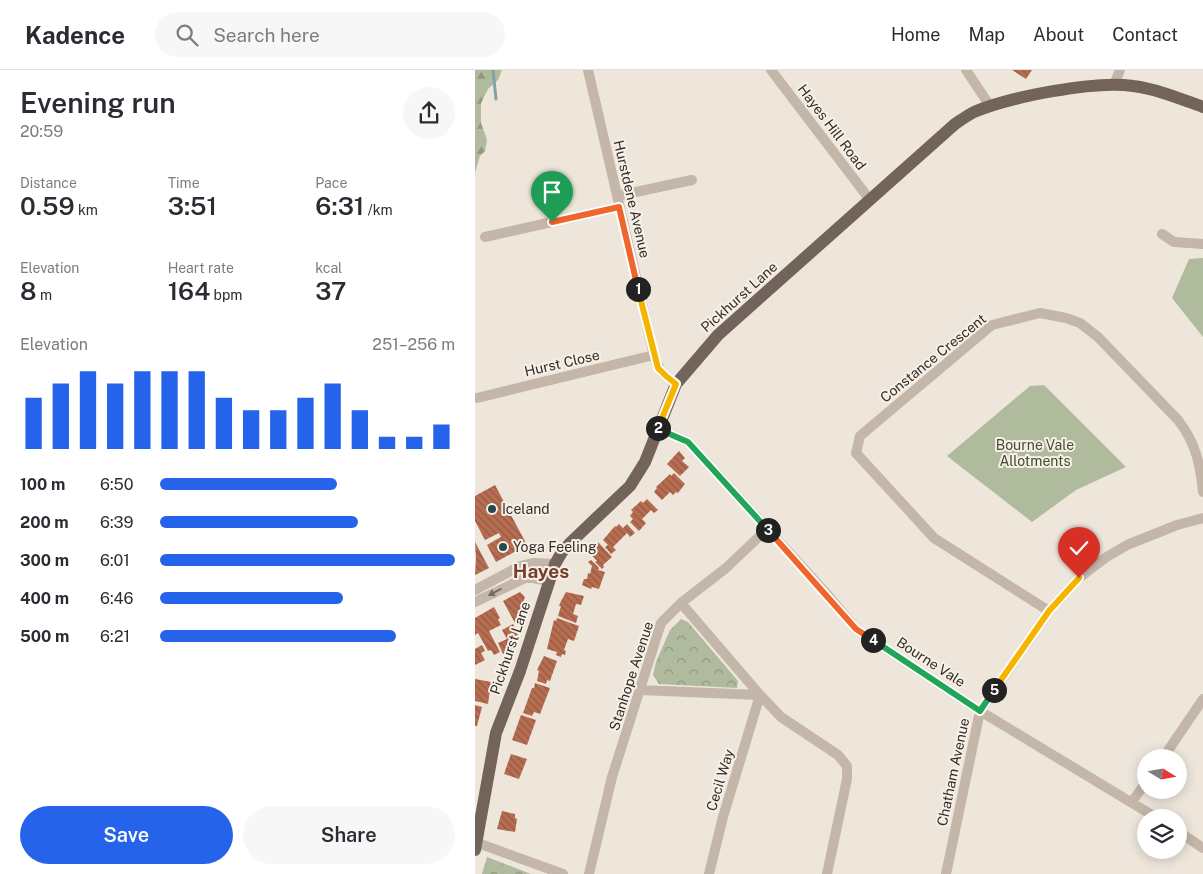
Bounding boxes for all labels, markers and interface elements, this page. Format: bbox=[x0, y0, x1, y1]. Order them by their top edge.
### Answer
search box bbox=[155, 12, 505, 57]
text: Kadence bbox=[25, 21, 125, 49]
icon: search bbox=[173, 21, 201, 49]
text: Search here bbox=[213, 24, 320, 46]
text: Home bbox=[891, 24, 941, 45]
text: Map bbox=[969, 24, 1005, 45]
text: About bbox=[1033, 24, 1084, 45]
text: Contact bbox=[1112, 24, 1178, 45]
street label: Hayes Hill Road bbox=[795, 81, 869, 173]
text: Evening run bbox=[20, 86, 176, 119]
button: share bbox=[403, 87, 455, 139]
text: 20:59 bbox=[20, 122, 63, 141]
street label: Hurstdene Avenue bbox=[611, 139, 653, 259]
pin bbox=[531, 171, 573, 222]
text: Distance bbox=[20, 175, 77, 191]
text: Time bbox=[168, 175, 200, 191]
text: Pace bbox=[315, 175, 347, 191]
icon: arrive bbox=[538, 178, 566, 206]
text: 0.59 bbox=[20, 191, 75, 221]
text: 3:51 bbox=[168, 191, 217, 221]
text: 6:31 bbox=[315, 191, 364, 221]
text: km bbox=[75, 202, 98, 218]
text: /km bbox=[364, 202, 393, 218]
street label: Pickhurst Lane bbox=[698, 259, 780, 335]
text: Elevation bbox=[20, 260, 79, 276]
text: Heart rate bbox=[168, 260, 234, 276]
text: kcal bbox=[315, 260, 342, 276]
text: 8 bbox=[20, 276, 37, 306]
text: 164 bbox=[168, 276, 210, 306]
text: 37 bbox=[315, 276, 346, 306]
pin: 1 bbox=[625, 276, 651, 302]
text: 1 bbox=[636, 281, 642, 297]
text: m bbox=[37, 287, 52, 303]
text: bpm bbox=[210, 287, 242, 303]
street label: Constance Crescent bbox=[877, 311, 989, 405]
text: Elevation bbox=[20, 335, 88, 354]
text: 251–256 m bbox=[372, 335, 455, 354]
street label: Hurst Close bbox=[523, 347, 601, 379]
pin: 2 bbox=[645, 416, 671, 440]
text: 2 bbox=[654, 420, 663, 436]
park label: Bourne Vale Allotments bbox=[996, 437, 1074, 469]
text: 100 m bbox=[20, 475, 65, 494]
text: 6:50 bbox=[100, 475, 134, 494]
place label: Iceland bbox=[502, 501, 550, 517]
marker: Iceland bbox=[486, 503, 498, 515]
text: 200 m bbox=[20, 513, 69, 532]
text: 6:39 bbox=[100, 513, 134, 532]
pin: 3 bbox=[755, 518, 781, 542]
text: 3 bbox=[764, 522, 773, 538]
pin bbox=[1058, 527, 1100, 578]
icon: check bbox=[1065, 534, 1093, 562]
place label: Yoga Feeling bbox=[513, 539, 597, 555]
marker: Yoga Feeling bbox=[497, 541, 509, 553]
text: 300 m bbox=[20, 551, 69, 570]
text: 6:01 bbox=[100, 551, 130, 570]
district label: Hayes bbox=[513, 560, 569, 582]
one-way arrow bbox=[488, 588, 502, 596]
text: 400 m bbox=[20, 589, 69, 608]
text: 6:46 bbox=[100, 589, 133, 608]
street label: Pickhurst Lane bbox=[487, 600, 533, 696]
street label: Stanhope Avenue bbox=[606, 619, 656, 733]
text: 500 m bbox=[20, 627, 69, 646]
text: 6:21 bbox=[100, 627, 130, 646]
pin: 4 bbox=[861, 628, 885, 652]
text: 4 bbox=[869, 632, 878, 648]
street label: Bourne Vale bbox=[894, 634, 968, 690]
pin: 5 bbox=[981, 678, 1007, 702]
text: 5 bbox=[990, 682, 999, 698]
street label: Chatham Avenue bbox=[934, 716, 972, 827]
street label: Cecil Way bbox=[703, 747, 737, 813]
north arrow bbox=[1137, 749, 1187, 799]
map controls bbox=[1137, 749, 1187, 859]
button: Save bbox=[20, 806, 233, 864]
button: Share bbox=[243, 806, 455, 864]
button: layers bbox=[1137, 809, 1187, 859]

